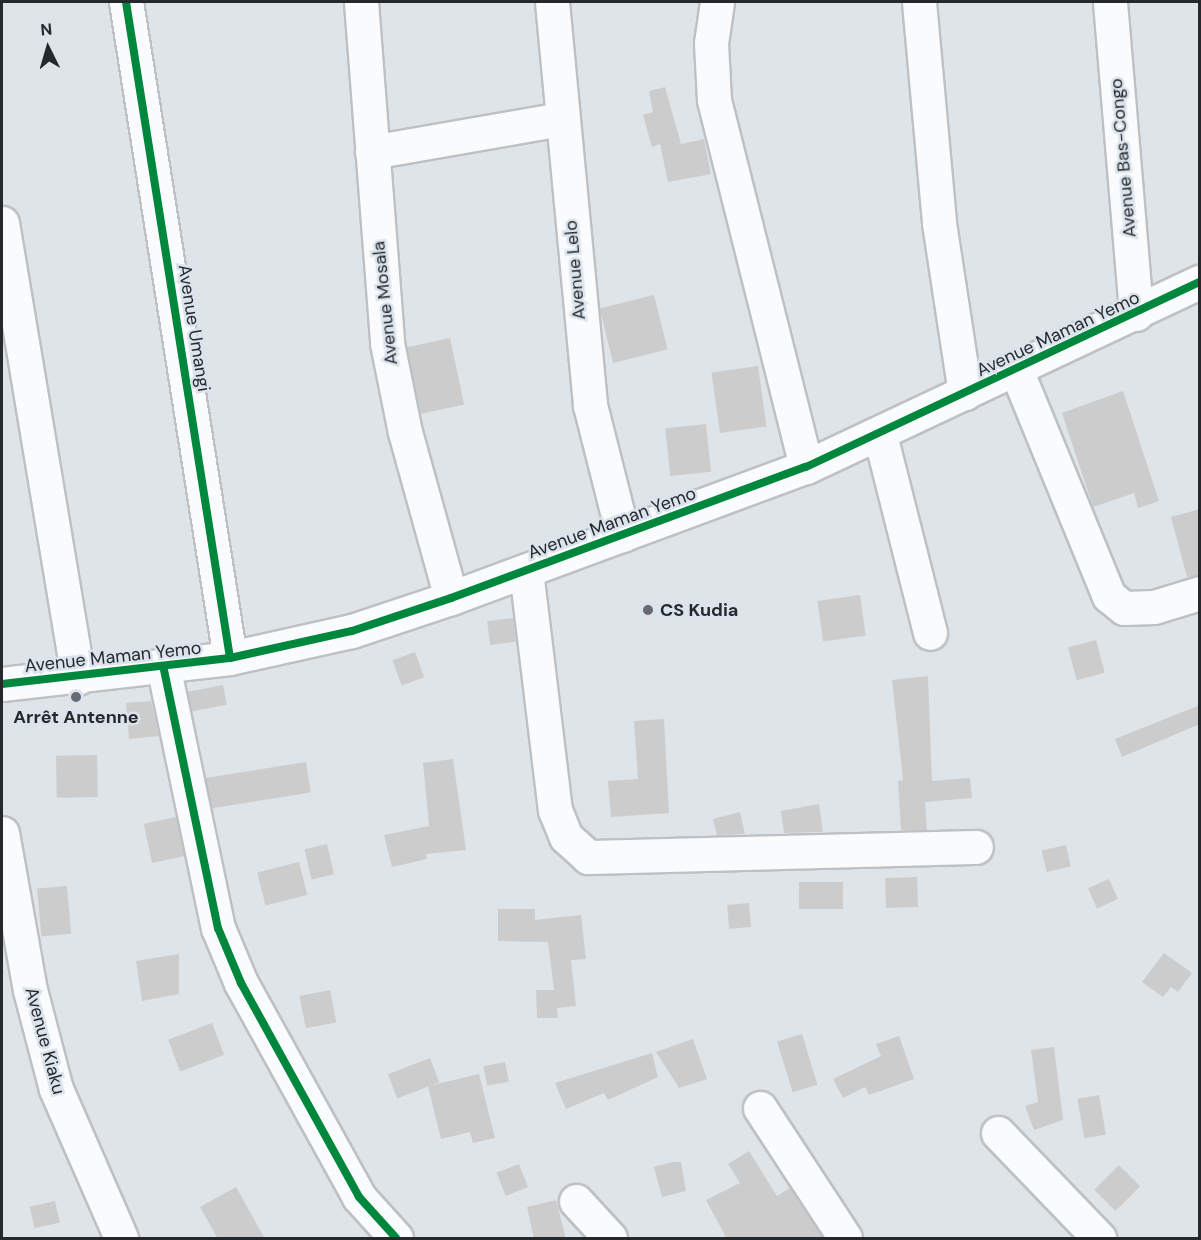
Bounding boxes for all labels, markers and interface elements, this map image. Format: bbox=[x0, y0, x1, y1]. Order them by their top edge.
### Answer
north arrow bbox=[18, 18, 78, 78]
text: N bbox=[40, 19, 53, 41]
street label: Avenue Bas-Congo bbox=[1105, 78, 1141, 238]
street label: Avenue Lelo bbox=[560, 219, 590, 321]
street label: Avenue Mosala bbox=[368, 240, 402, 366]
street label: Avenue Umangi bbox=[173, 263, 215, 393]
street label: Avenue Maman Yemo bbox=[973, 287, 1143, 381]
street label: Avenue Maman Yemo bbox=[525, 482, 699, 564]
place label: CS Kudia bbox=[660, 599, 738, 621]
marker: CS Kudia bbox=[641, 603, 655, 617]
street label: Avenue Maman Yemo bbox=[24, 637, 202, 677]
marker: Arrêt Antenne bbox=[69, 690, 83, 704]
place label: Arrêt Antenne bbox=[13, 706, 139, 728]
street label: Avenue Kiaku bbox=[20, 985, 70, 1097]

